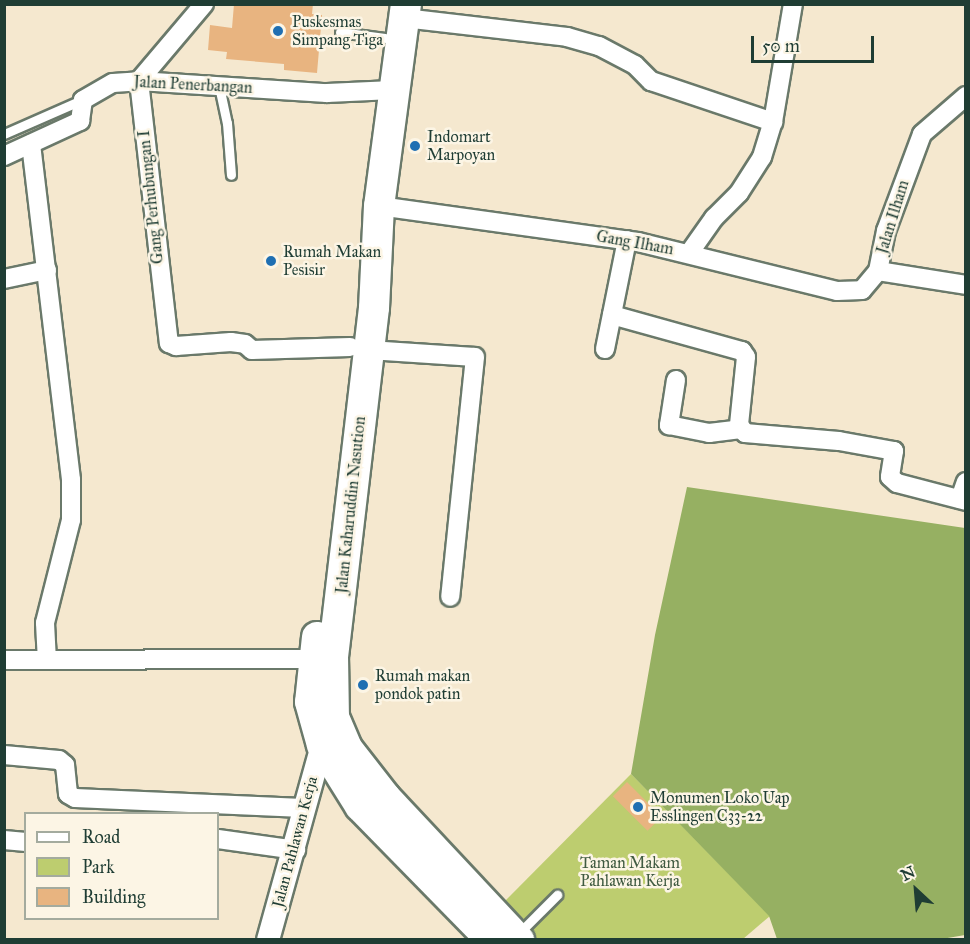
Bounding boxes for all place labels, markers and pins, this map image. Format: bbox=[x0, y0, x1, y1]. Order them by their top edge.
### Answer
place label: Puskesmas Simpang Tiga bbox=[292, 12, 383, 50]
marker: Puskesmas Simpang Tiga bbox=[269, 22, 287, 40]
place label: Indomart Marpoyan bbox=[427, 127, 495, 165]
marker: Indomart Marpoyan bbox=[408, 139, 422, 153]
place label: Rumah Makan Pesisir bbox=[283, 242, 381, 280]
marker: Rumah Makan Pesisir bbox=[264, 254, 278, 268]
place label: Rumah makan pondok patin bbox=[375, 666, 470, 704]
marker: Rumah makan pondok patin bbox=[356, 678, 370, 692]
place label: Monumen Loko Uap Esslingen C33-22 bbox=[650, 788, 790, 826]
marker: Monumen Loko Uap Esslingen C33-22 bbox=[631, 800, 645, 814]

